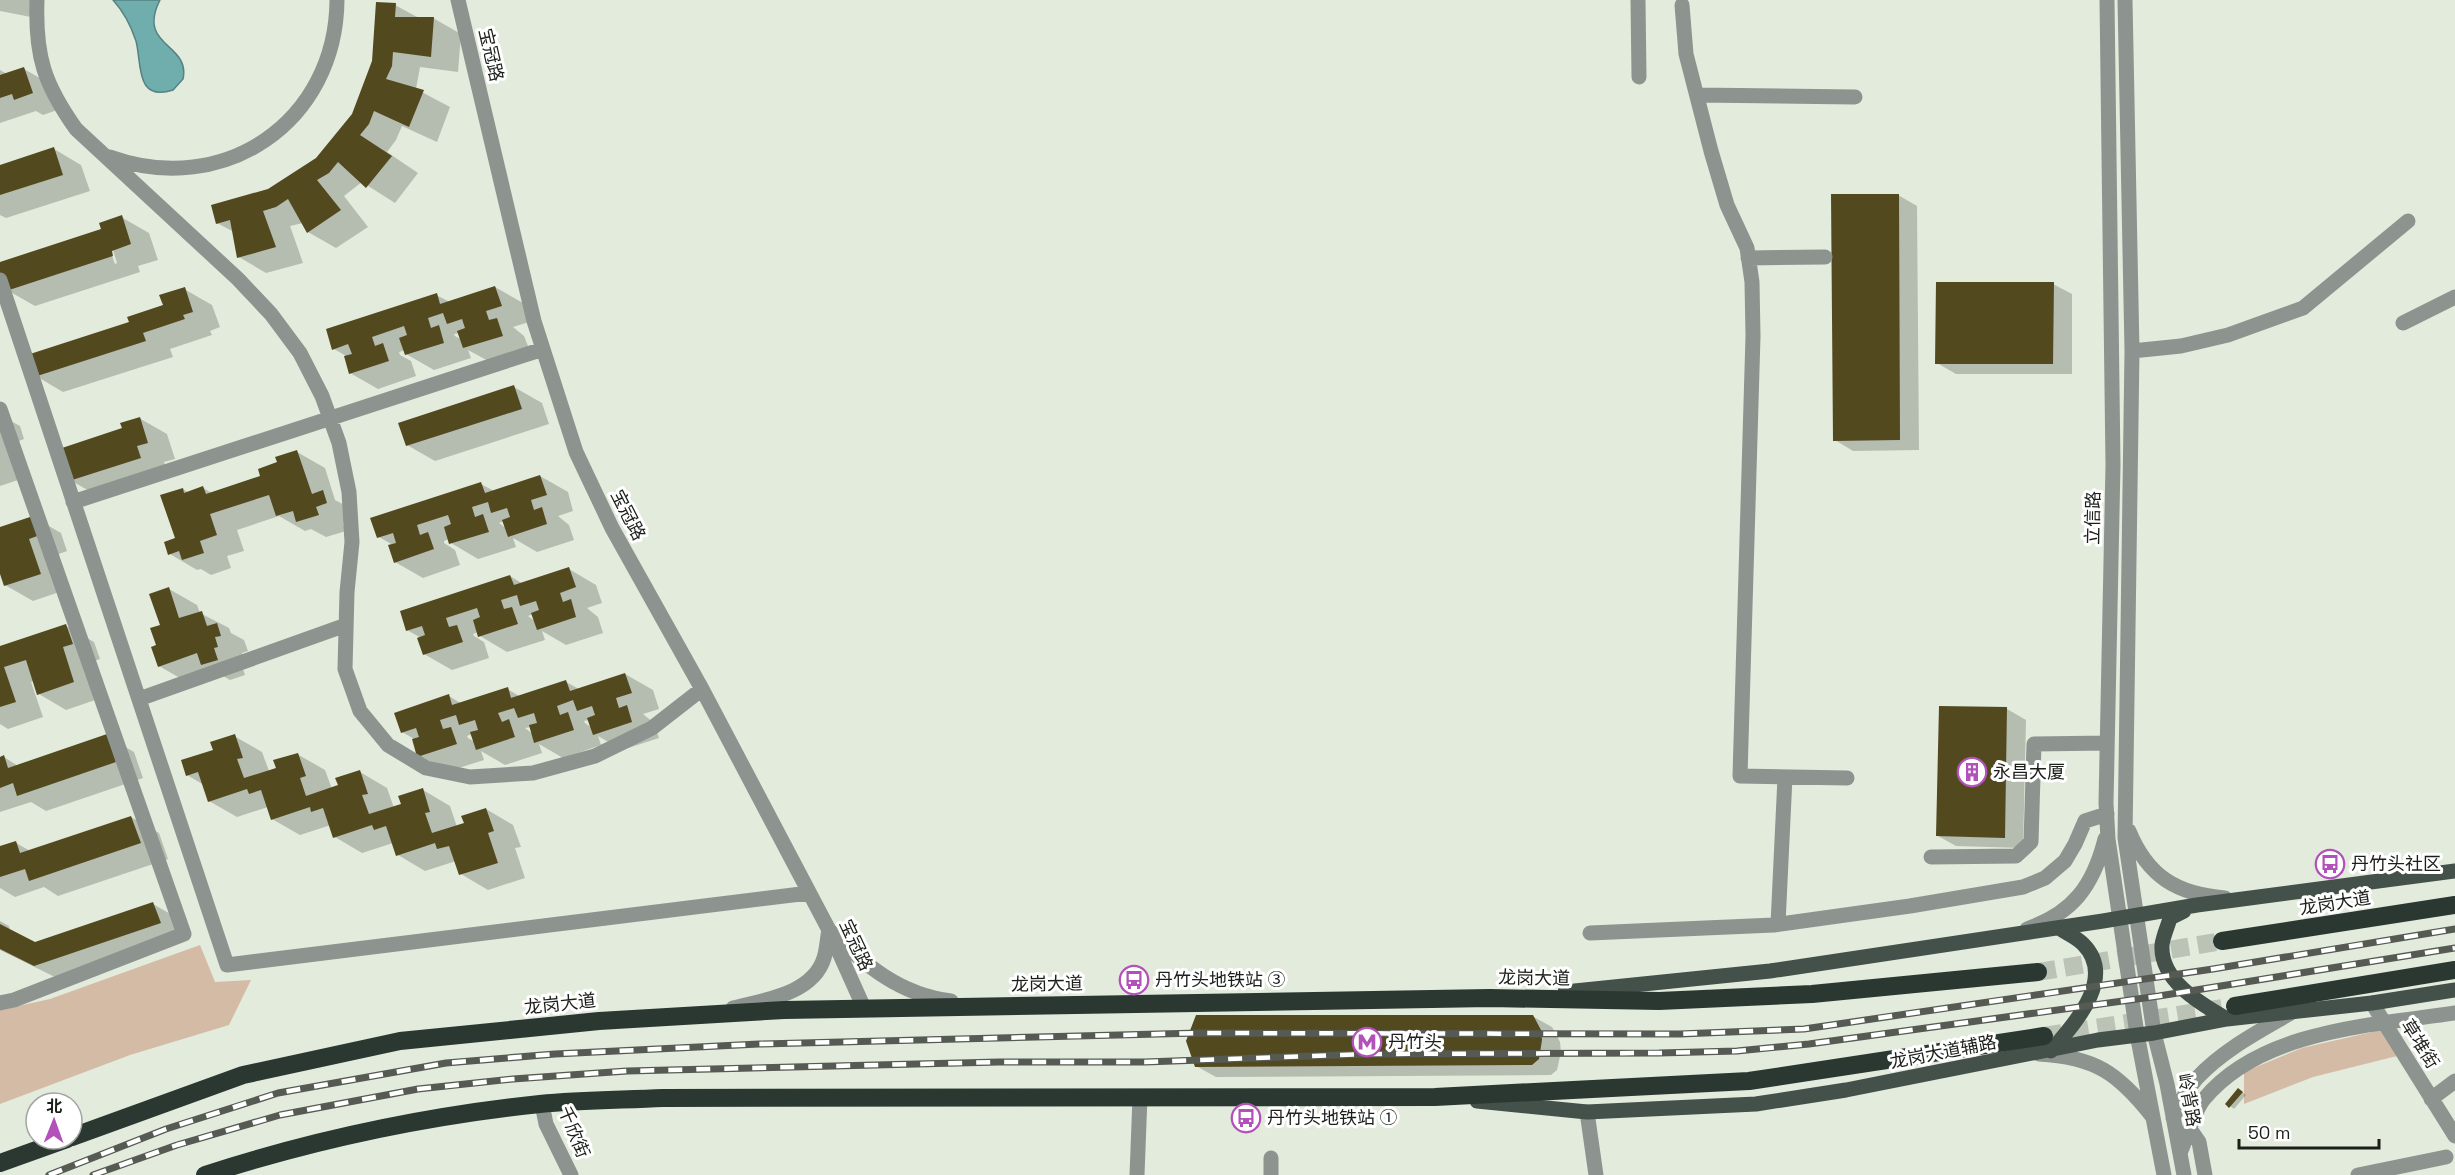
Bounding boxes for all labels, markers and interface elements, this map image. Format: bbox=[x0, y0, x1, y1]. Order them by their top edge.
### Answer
street label: 宝冠路 bbox=[474, 26, 509, 84]
street label: 宝冠路 bbox=[606, 485, 651, 544]
street label: 立信路 bbox=[2081, 491, 2104, 545]
building icon: 永昌大厦 bbox=[1956, 756, 1988, 788]
place label: 永昌大厦 bbox=[1993, 760, 2065, 783]
bus stop icon: 丹竹头社区 bbox=[2314, 848, 2346, 880]
place label: 丹竹头社区 bbox=[2351, 852, 2441, 875]
street label: 龙岗大道 bbox=[2298, 886, 2372, 919]
street label: 宝冠路 bbox=[835, 915, 878, 974]
bus stop icon: 丹竹头地铁站 ③ bbox=[1118, 964, 1150, 996]
street label: 龙岗大道 bbox=[1498, 965, 1570, 990]
place label: 丹竹头地铁站 ③ bbox=[1155, 968, 1286, 991]
street label: 龙岗大道 bbox=[1011, 971, 1083, 996]
street label: 龙岗大道 bbox=[523, 988, 597, 1019]
street label: 草堆街 bbox=[2396, 1015, 2444, 1073]
metro station icon: 丹竹头 bbox=[1351, 1026, 1383, 1058]
place label: 丹竹头 bbox=[1388, 1030, 1442, 1053]
street label: 龙岗大道辅路 bbox=[1888, 1030, 1998, 1073]
street label: 岭背路 bbox=[2173, 1071, 2206, 1129]
north arrow bbox=[24, 1091, 84, 1151]
text: 北 bbox=[46, 1096, 62, 1117]
street label: 千欣街 bbox=[554, 1102, 595, 1161]
bus stop icon: 丹竹头地铁站 ① bbox=[1230, 1102, 1262, 1134]
place label: 丹竹头地铁站 ① bbox=[1267, 1106, 1398, 1129]
scale bar bbox=[2239, 1112, 2378, 1150]
text: 50 m bbox=[2248, 1121, 2290, 1144]

